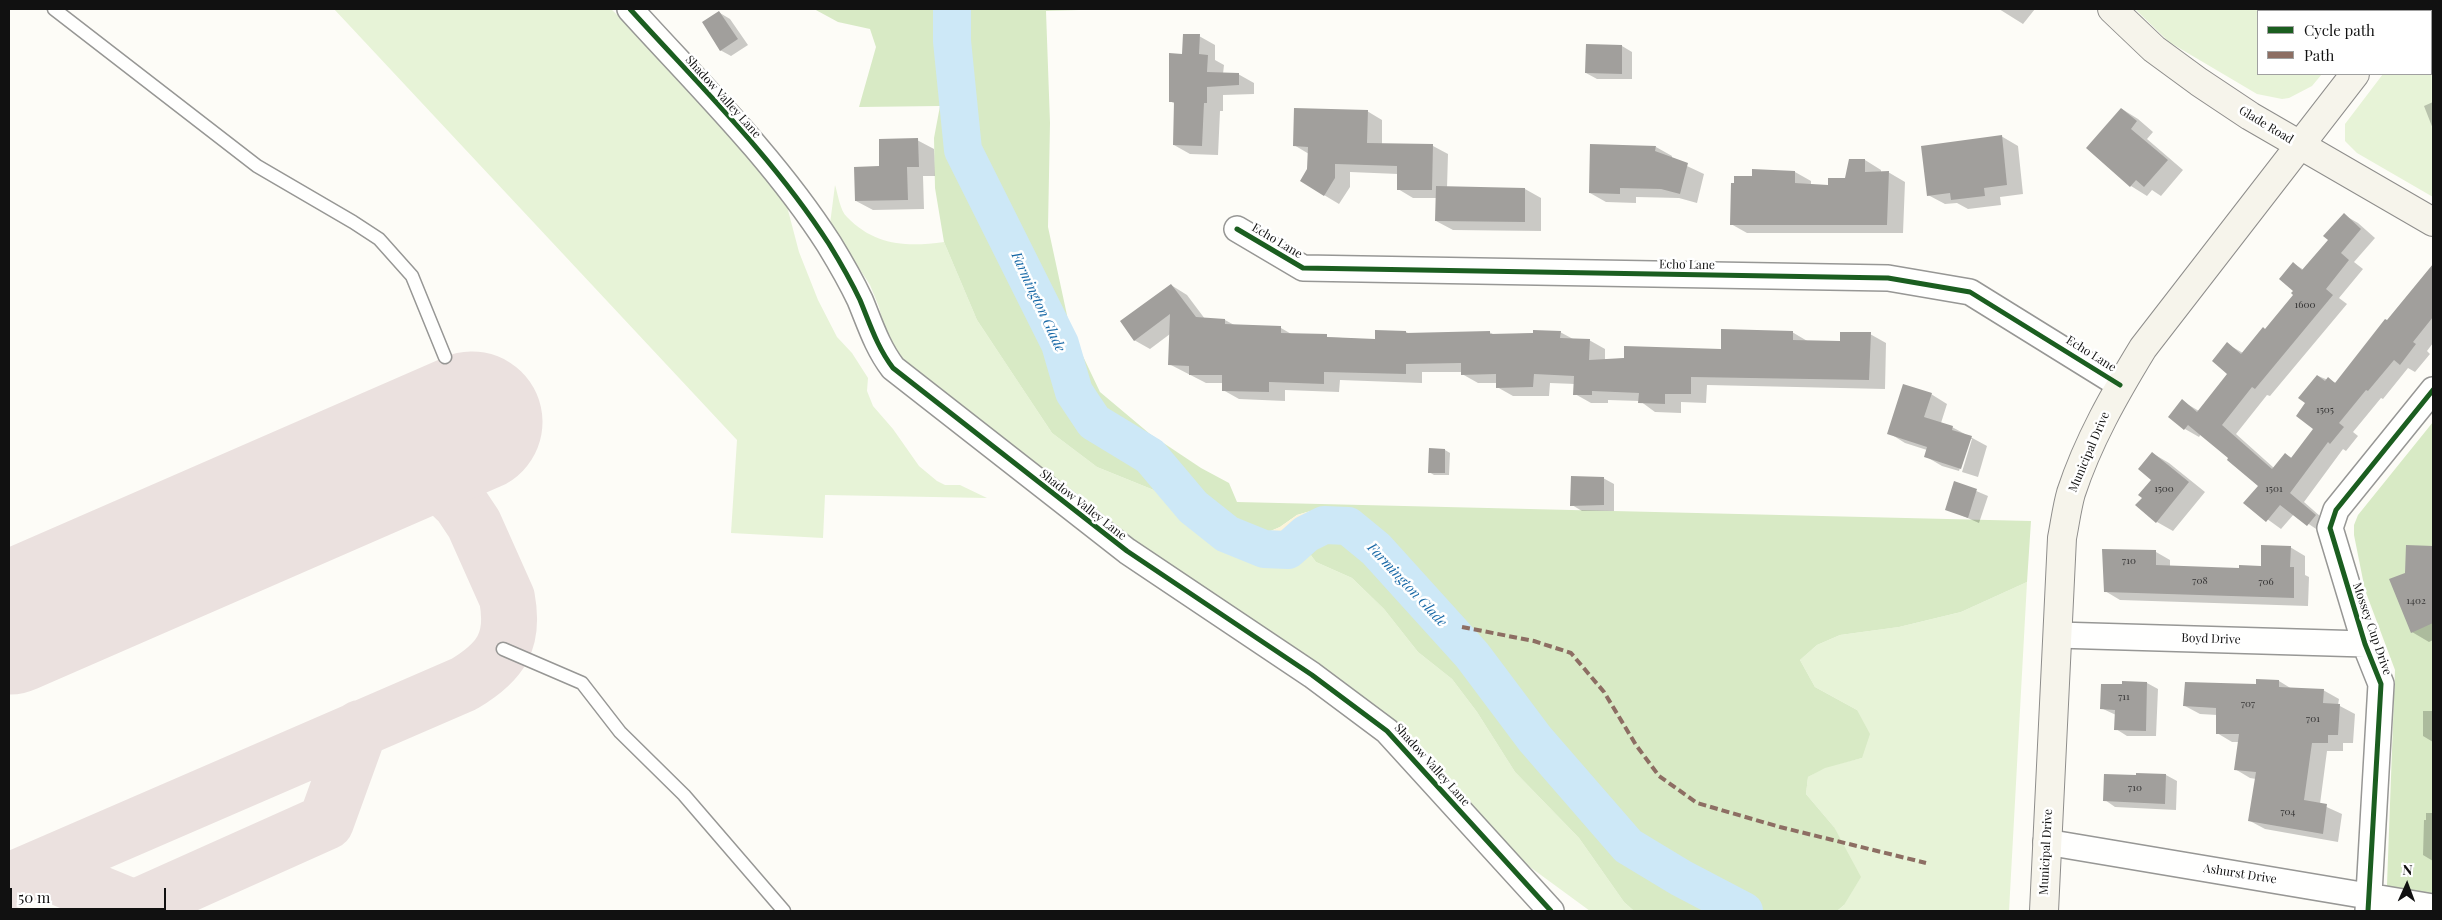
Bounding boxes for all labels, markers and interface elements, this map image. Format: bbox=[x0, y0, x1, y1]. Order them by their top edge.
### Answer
legend bbox=[2257, 10, 2432, 75]
text: Cycle path bbox=[2304, 20, 2375, 40]
text: Path bbox=[2304, 45, 2334, 65]
street label: Shadow Valley Lane bbox=[682, 53, 764, 141]
street label: Glade Road bbox=[2236, 103, 2296, 147]
street label: Echo Lane bbox=[1249, 220, 1305, 262]
water label: Farmington Glade bbox=[1007, 249, 1069, 355]
street label: Echo Lane bbox=[1659, 257, 1715, 273]
house number: 1600 bbox=[2295, 299, 2315, 311]
street label: Echo Lane bbox=[2063, 333, 2119, 375]
house number: 1505 bbox=[2316, 404, 2334, 416]
street label: Municipal Drive bbox=[2066, 410, 2112, 494]
street label: Shadow Valley Lane bbox=[1037, 467, 1129, 543]
house number: 1500 bbox=[2154, 483, 2174, 495]
house number: 1501 bbox=[2265, 483, 2283, 495]
water label: Farmington Glade bbox=[1364, 540, 1450, 630]
house number: 710 bbox=[2122, 555, 2136, 567]
house number: 708 bbox=[2192, 575, 2208, 587]
house number: 706 bbox=[2258, 576, 2274, 588]
street label: Mossey Cup Drive bbox=[2349, 581, 2395, 677]
house number: 1402 bbox=[2406, 595, 2426, 607]
street label: Boyd Drive bbox=[2181, 631, 2241, 647]
house number: 711 bbox=[2118, 691, 2130, 703]
house number: 707 bbox=[2241, 698, 2255, 710]
house number: 701 bbox=[2306, 713, 2320, 725]
street label: Shadow Valley Lane bbox=[1391, 721, 1473, 809]
house number: 710 bbox=[2128, 782, 2142, 794]
house number: 704 bbox=[2281, 806, 2295, 818]
street label: Municipal Drive bbox=[2037, 809, 2055, 895]
north arrow bbox=[2382, 860, 2432, 910]
text: N bbox=[2402, 860, 2413, 879]
street label: Ashurst Drive bbox=[2202, 861, 2278, 887]
scale bar bbox=[12, 878, 169, 910]
text: 50 m bbox=[18, 887, 50, 907]

